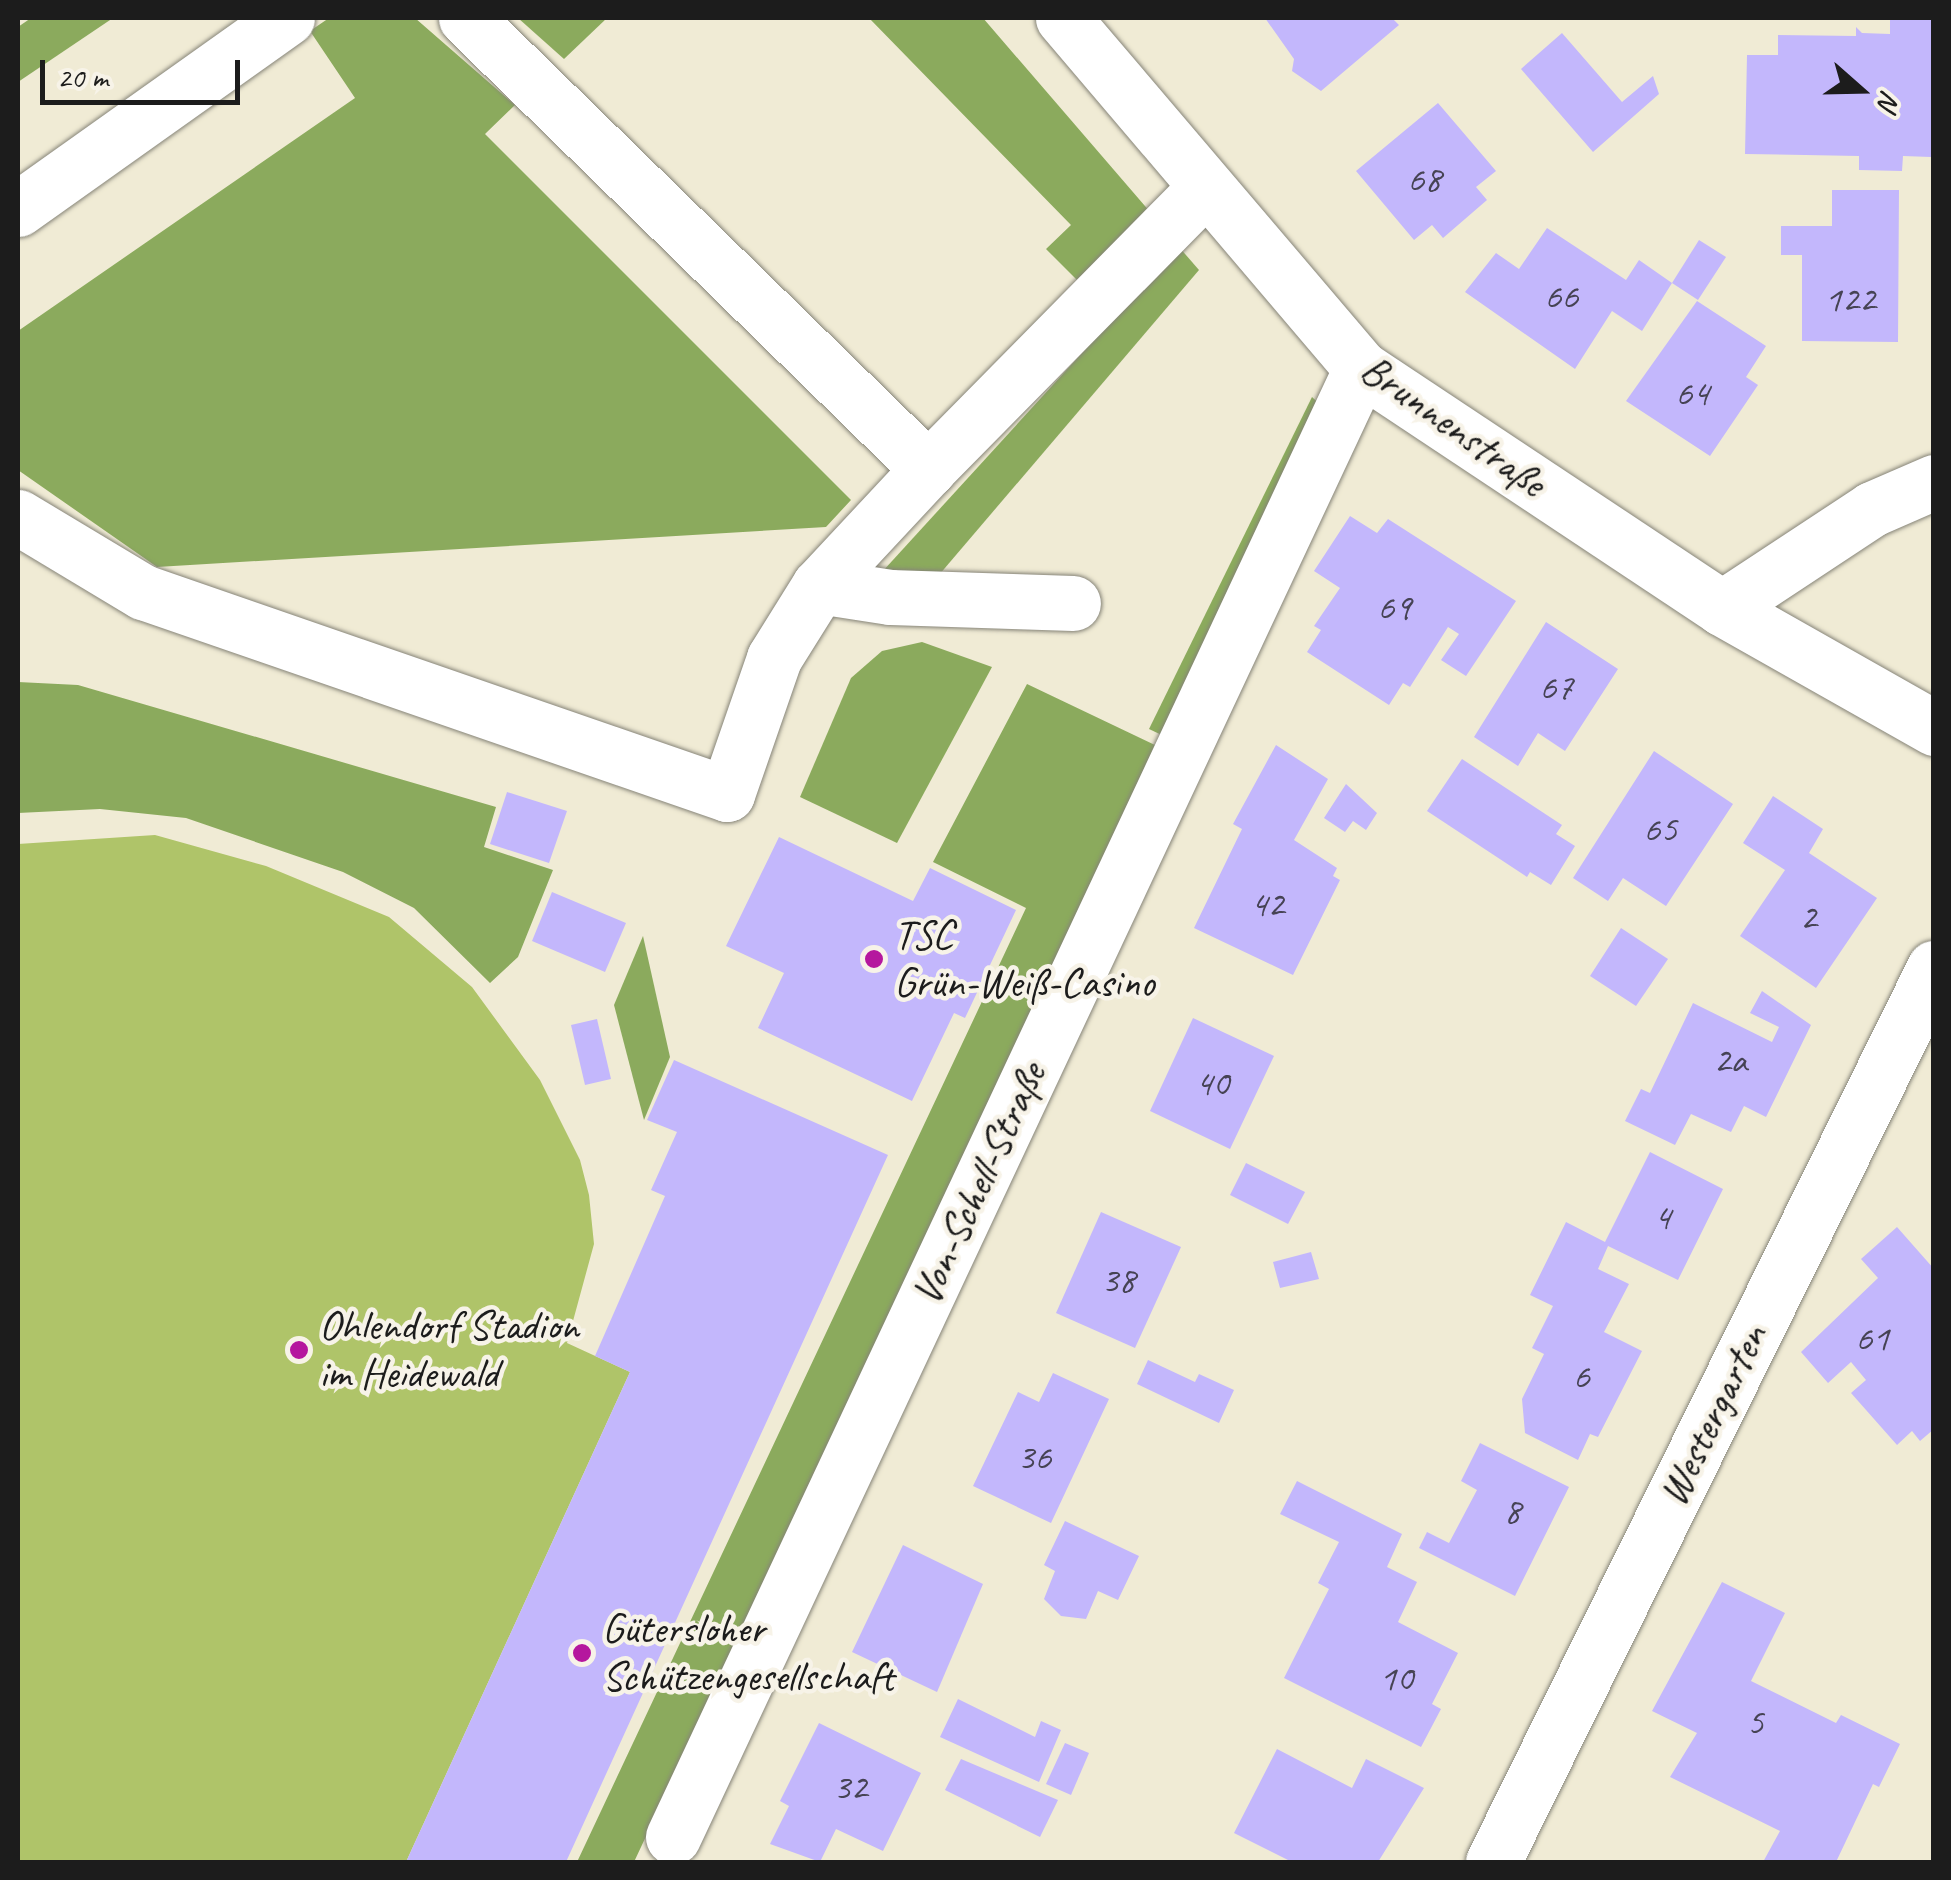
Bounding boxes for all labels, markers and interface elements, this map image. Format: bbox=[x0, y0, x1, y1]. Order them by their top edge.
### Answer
scale bar bbox=[45, 40, 245, 102]
north arrow bbox=[1811, 40, 1911, 140]
text: 20 m bbox=[57, 58, 108, 96]
text: N bbox=[1870, 86, 1909, 115]
house number: 68 bbox=[1407, 156, 1441, 202]
house number: 66 bbox=[1544, 273, 1578, 319]
house number: 122 bbox=[1824, 276, 1876, 322]
street label: Brunnenstraße bbox=[1351, 344, 1555, 508]
house number: 64 bbox=[1675, 370, 1709, 416]
house number: 69 bbox=[1377, 584, 1411, 630]
house number: 67 bbox=[1539, 664, 1573, 710]
house number: 65 bbox=[1643, 806, 1677, 852]
house number: 42 bbox=[1250, 881, 1284, 927]
house number: 2 bbox=[1799, 894, 1817, 940]
place label: TSC Grün-Weiß-Casino bbox=[894, 910, 1154, 1008]
marker: TSC Grün-Weiß-Casino bbox=[863, 948, 885, 970]
house number: 2a bbox=[1713, 1037, 1747, 1083]
street label: Von-Schell-Straße bbox=[901, 1055, 1057, 1313]
house number: 40 bbox=[1195, 1060, 1229, 1106]
house number: 4 bbox=[1653, 1194, 1671, 1240]
house number: 38 bbox=[1101, 1257, 1135, 1303]
place label: Ohlendorf Stadion im Heidewald bbox=[319, 1301, 580, 1400]
house number: 61 bbox=[1855, 1315, 1889, 1361]
street label: Westergarten bbox=[1648, 1316, 1778, 1514]
marker: Ohlendorf Stadion im Heidewald bbox=[288, 1339, 310, 1361]
house number: 6 bbox=[1572, 1353, 1590, 1399]
house number: 36 bbox=[1017, 1434, 1051, 1480]
house number: 8 bbox=[1503, 1488, 1521, 1534]
place label: Gütersloher Schützengesellschaft bbox=[602, 1604, 894, 1702]
marker: Gütersloher Schützengesellschaft bbox=[571, 1642, 593, 1664]
house number: 10 bbox=[1379, 1655, 1413, 1701]
house number: 5 bbox=[1746, 1699, 1764, 1745]
house number: 32 bbox=[833, 1764, 867, 1810]

